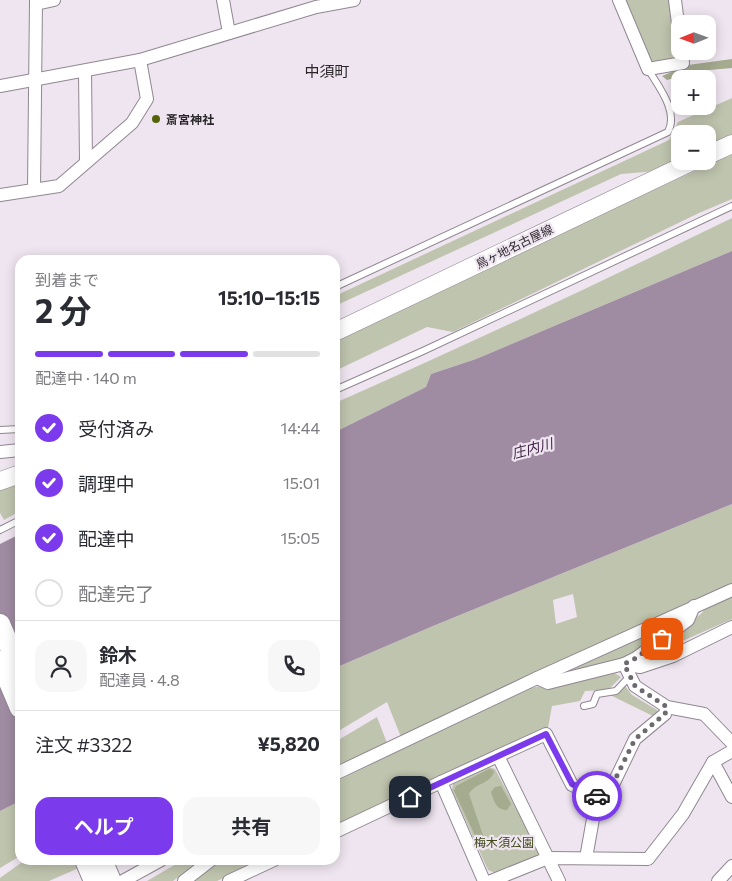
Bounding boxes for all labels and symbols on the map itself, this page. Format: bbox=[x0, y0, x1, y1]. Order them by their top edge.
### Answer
north arrow bbox=[671, 15, 716, 60]
district label: 中須町 bbox=[304, 62, 350, 80]
place label: 斎宮神社 bbox=[166, 112, 214, 126]
marker: 斎宮神社 bbox=[150, 113, 162, 125]
street label: 鳥ヶ地名古屋線 bbox=[473, 221, 555, 271]
water label: 庄内川 bbox=[510, 434, 556, 462]
pin bbox=[641, 618, 683, 660]
courier bbox=[572, 771, 622, 821]
pin bbox=[389, 776, 431, 818]
park label: 梅木須公園 bbox=[474, 835, 534, 849]

